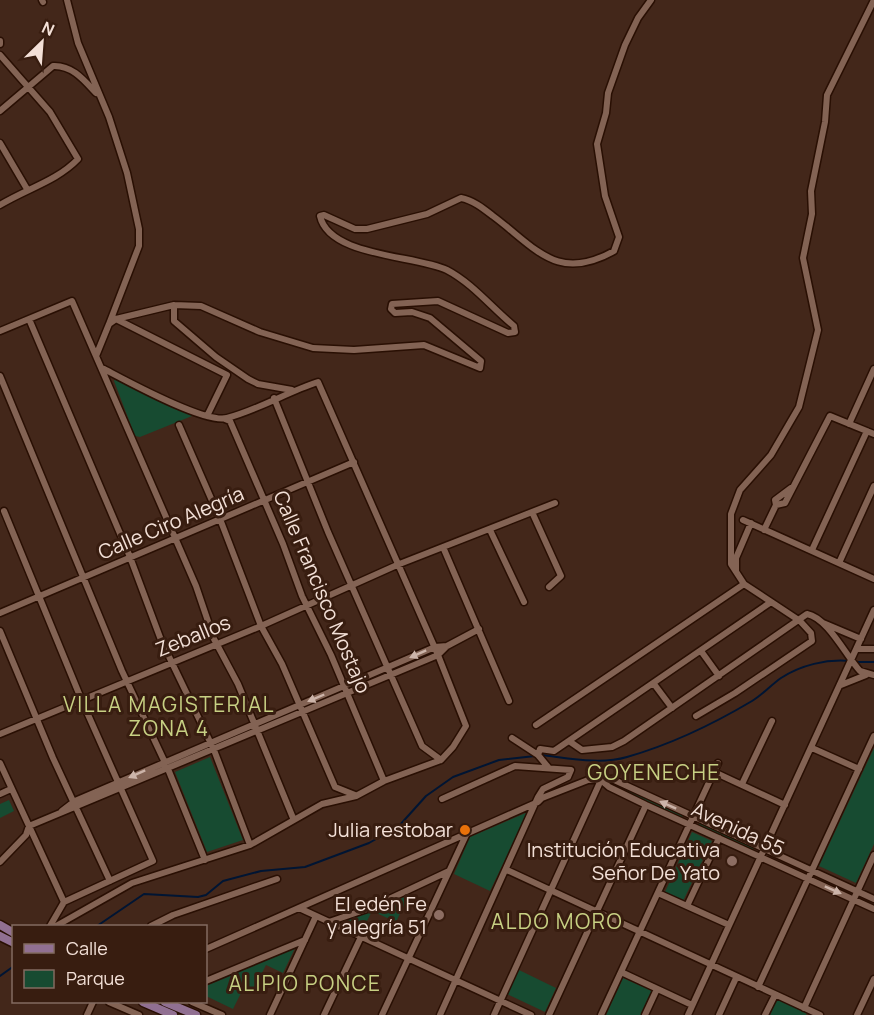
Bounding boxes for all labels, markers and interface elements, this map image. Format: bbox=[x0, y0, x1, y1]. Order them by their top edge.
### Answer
north arrow bbox=[12, 12, 72, 72]
text: N bbox=[38, 16, 58, 41]
street label: Calle Ciro Alegría bbox=[94, 480, 248, 565]
street label: Calle Francisco Mostajo bbox=[267, 486, 378, 697]
street label: Zeballos bbox=[151, 608, 234, 663]
one-way arrow bbox=[408, 649, 426, 659]
district label: VILLA MAGISTERIAL ZONA 4 bbox=[63, 690, 275, 742]
one-way arrow bbox=[307, 693, 325, 703]
district label: GOYENECHE bbox=[587, 758, 721, 786]
one-way arrow bbox=[127, 769, 145, 779]
street label: Avenida 55 bbox=[687, 795, 789, 862]
one-way arrow bbox=[659, 799, 677, 809]
place label: Julia restobar bbox=[329, 816, 453, 843]
marker: Julia restobar bbox=[458, 823, 472, 837]
place label: Institución Educativa Señor De Yato bbox=[527, 836, 720, 886]
marker: Institución Educativa Señor De Yato bbox=[725, 854, 739, 868]
one-way arrow bbox=[825, 886, 842, 895]
place label: El edén Fe y alegría 51 bbox=[327, 890, 427, 940]
district label: ALDO MORO bbox=[491, 907, 623, 935]
marker: El edén Fe y alegría 51 bbox=[432, 908, 446, 922]
legend bbox=[12, 925, 207, 1003]
text: Calle bbox=[66, 936, 108, 960]
text: Parque bbox=[66, 966, 125, 990]
district label: ALIPIO PONCE bbox=[228, 969, 382, 997]

